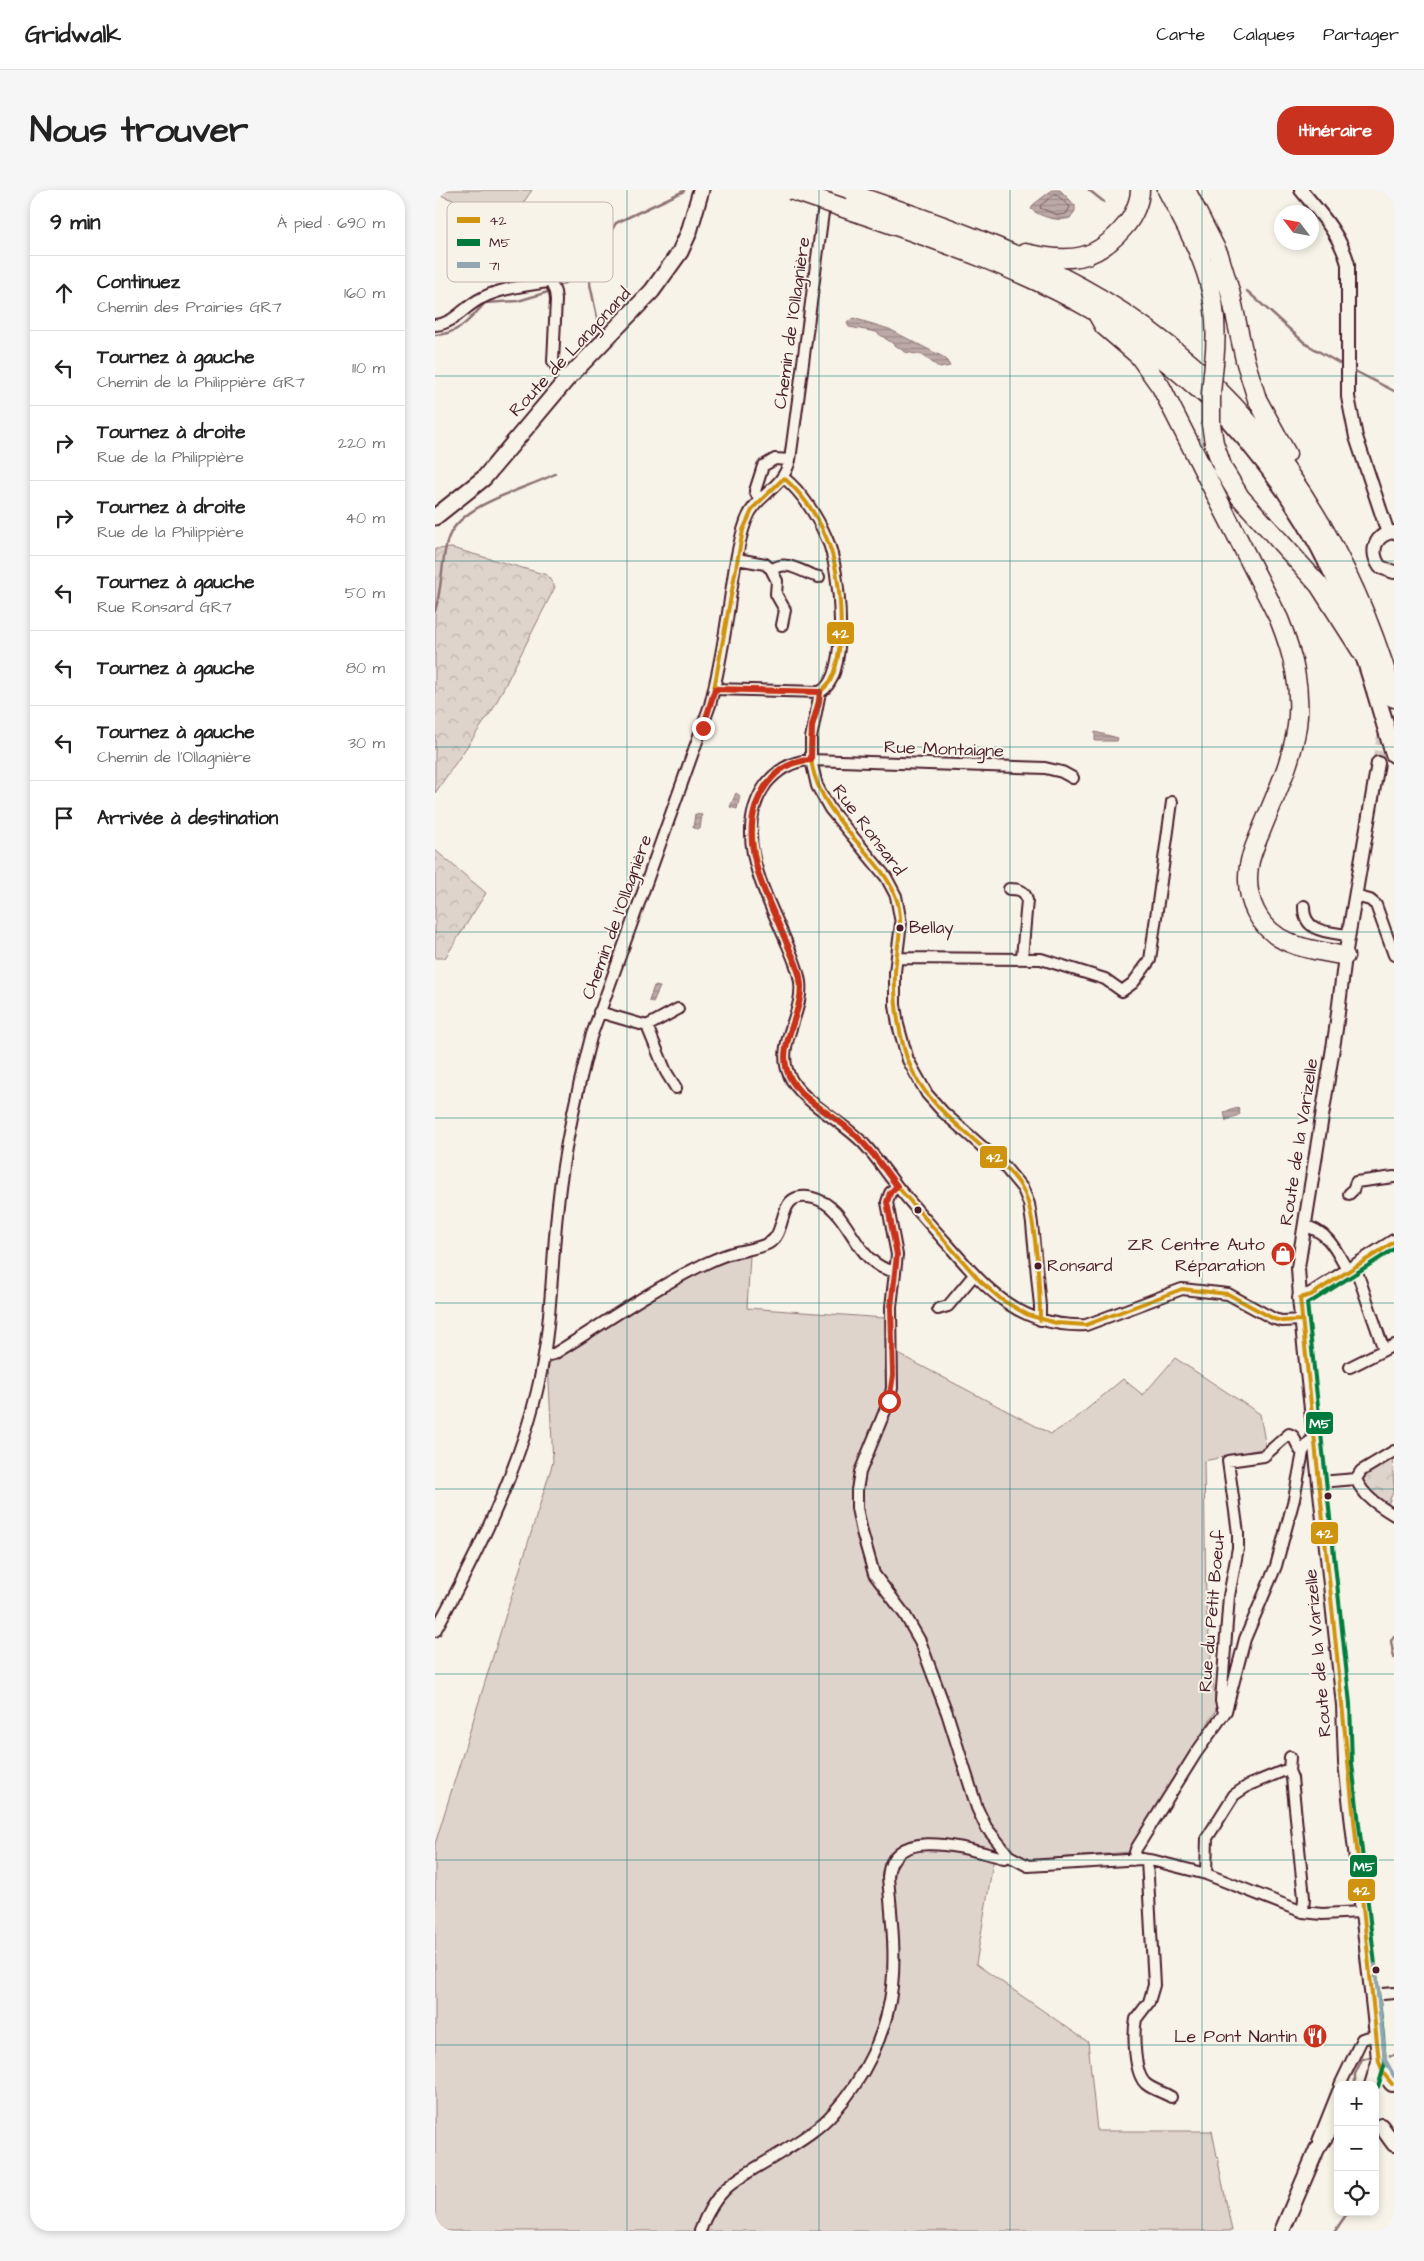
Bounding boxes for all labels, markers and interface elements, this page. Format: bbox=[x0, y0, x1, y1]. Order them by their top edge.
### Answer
text: Gridwalk bbox=[25, 18, 121, 52]
text: Carte bbox=[1156, 22, 1205, 47]
text: Calques bbox=[1233, 22, 1295, 47]
text: Partager bbox=[1323, 22, 1399, 47]
text: Nous trouver bbox=[30, 106, 248, 155]
button: Itinéraire bbox=[1277, 106, 1394, 155]
legend bbox=[447, 202, 613, 282]
north arrow bbox=[1274, 205, 1319, 250]
text: 9 min bbox=[50, 208, 100, 237]
text: 42 bbox=[489, 211, 507, 231]
text: À pied · 690 m bbox=[277, 212, 385, 234]
text: M5 bbox=[489, 233, 511, 253]
street label: Chemin de l'Ollagnière bbox=[768, 235, 817, 411]
text: 71 bbox=[489, 256, 500, 276]
text: Continuez bbox=[97, 269, 180, 296]
icon: ahead bbox=[50, 279, 78, 307]
text: 160 m bbox=[344, 282, 385, 304]
street label: Route de Langonand bbox=[503, 282, 637, 423]
text: Chemin des Prairies GR7 bbox=[97, 296, 282, 318]
text: Tournez à gauche bbox=[97, 344, 255, 371]
icon: left bbox=[50, 354, 78, 382]
text: 110 m bbox=[352, 357, 385, 379]
text: Chemin de la Philippière GR7 bbox=[97, 371, 305, 393]
text: Tournez à droite bbox=[97, 419, 245, 446]
icon: right bbox=[50, 429, 78, 457]
text: 220 m bbox=[338, 432, 385, 454]
text: Rue de la Philippière bbox=[97, 446, 244, 468]
text: Tournez à droite bbox=[97, 494, 245, 521]
icon: right bbox=[50, 504, 78, 532]
text: 40 m bbox=[345, 507, 385, 529]
text: Rue de la Philippière bbox=[97, 521, 244, 543]
text: Tournez à gauche bbox=[97, 569, 255, 596]
icon: left bbox=[50, 579, 78, 607]
text: 50 m bbox=[345, 582, 385, 604]
text: Rue Ronsard GR7 bbox=[97, 596, 232, 618]
line badge: 42 bbox=[826, 621, 855, 645]
text: 42 bbox=[831, 624, 850, 644]
icon: left bbox=[50, 654, 78, 682]
text: Tournez à gauche bbox=[97, 655, 255, 682]
text: 80 m bbox=[346, 657, 385, 679]
route end bbox=[692, 717, 715, 740]
text: Tournez à gauche bbox=[97, 719, 255, 746]
icon: left bbox=[50, 729, 78, 757]
text: 30 m bbox=[348, 732, 385, 754]
street label: Rue Montaigne bbox=[884, 734, 1005, 765]
text: Chemin de l'Ollagnière bbox=[97, 746, 251, 768]
street label: Rue Ronsard bbox=[826, 779, 912, 881]
icon: arrive bbox=[50, 804, 78, 832]
text: Arrivée à destination bbox=[97, 805, 278, 832]
street label: Chemin de l'Ollagnière bbox=[576, 831, 659, 1003]
place label: Bellay bbox=[909, 916, 954, 941]
marker: Bellay bbox=[895, 923, 905, 933]
street label: Route de la Varizelle bbox=[1273, 1056, 1325, 1227]
line badge: 42 bbox=[979, 1145, 1008, 1169]
text: 42 bbox=[985, 1148, 1004, 1168]
unlabelled marker bbox=[913, 1205, 923, 1215]
place label: ZR Centre Auto Réparation bbox=[1127, 1232, 1265, 1278]
shop icon: ZR Centre Auto Réparation bbox=[1270, 1241, 1296, 1267]
place label: Ronsard bbox=[1047, 1254, 1113, 1278]
marker: Ronsard bbox=[1033, 1261, 1043, 1271]
route start bbox=[878, 1390, 901, 1413]
line badge: M5 bbox=[1305, 1411, 1334, 1435]
text: M5 bbox=[1309, 1414, 1332, 1434]
unlabelled marker bbox=[1323, 1491, 1333, 1501]
line badge: 42 bbox=[1310, 1521, 1339, 1545]
text: 42 bbox=[1315, 1524, 1334, 1544]
street label: Rue du Petit Boeuf bbox=[1192, 1529, 1232, 1693]
street label: Route de la Varizelle bbox=[1298, 1568, 1338, 1738]
line badge: M5 bbox=[1349, 1854, 1378, 1878]
text: M5 bbox=[1353, 1857, 1376, 1877]
line badge: 42 bbox=[1347, 1878, 1376, 1902]
text: 42 bbox=[1352, 1881, 1371, 1901]
unlabelled marker bbox=[1371, 1965, 1381, 1975]
restaurant icon: Le Pont Nantin bbox=[1302, 2023, 1328, 2049]
place label: Le Pont Nantin bbox=[1174, 2024, 1297, 2049]
map controls bbox=[1334, 2081, 1379, 2216]
button: + bbox=[1334, 2081, 1379, 2126]
button: − bbox=[1334, 2126, 1379, 2171]
button: locate bbox=[1334, 2171, 1379, 2216]

